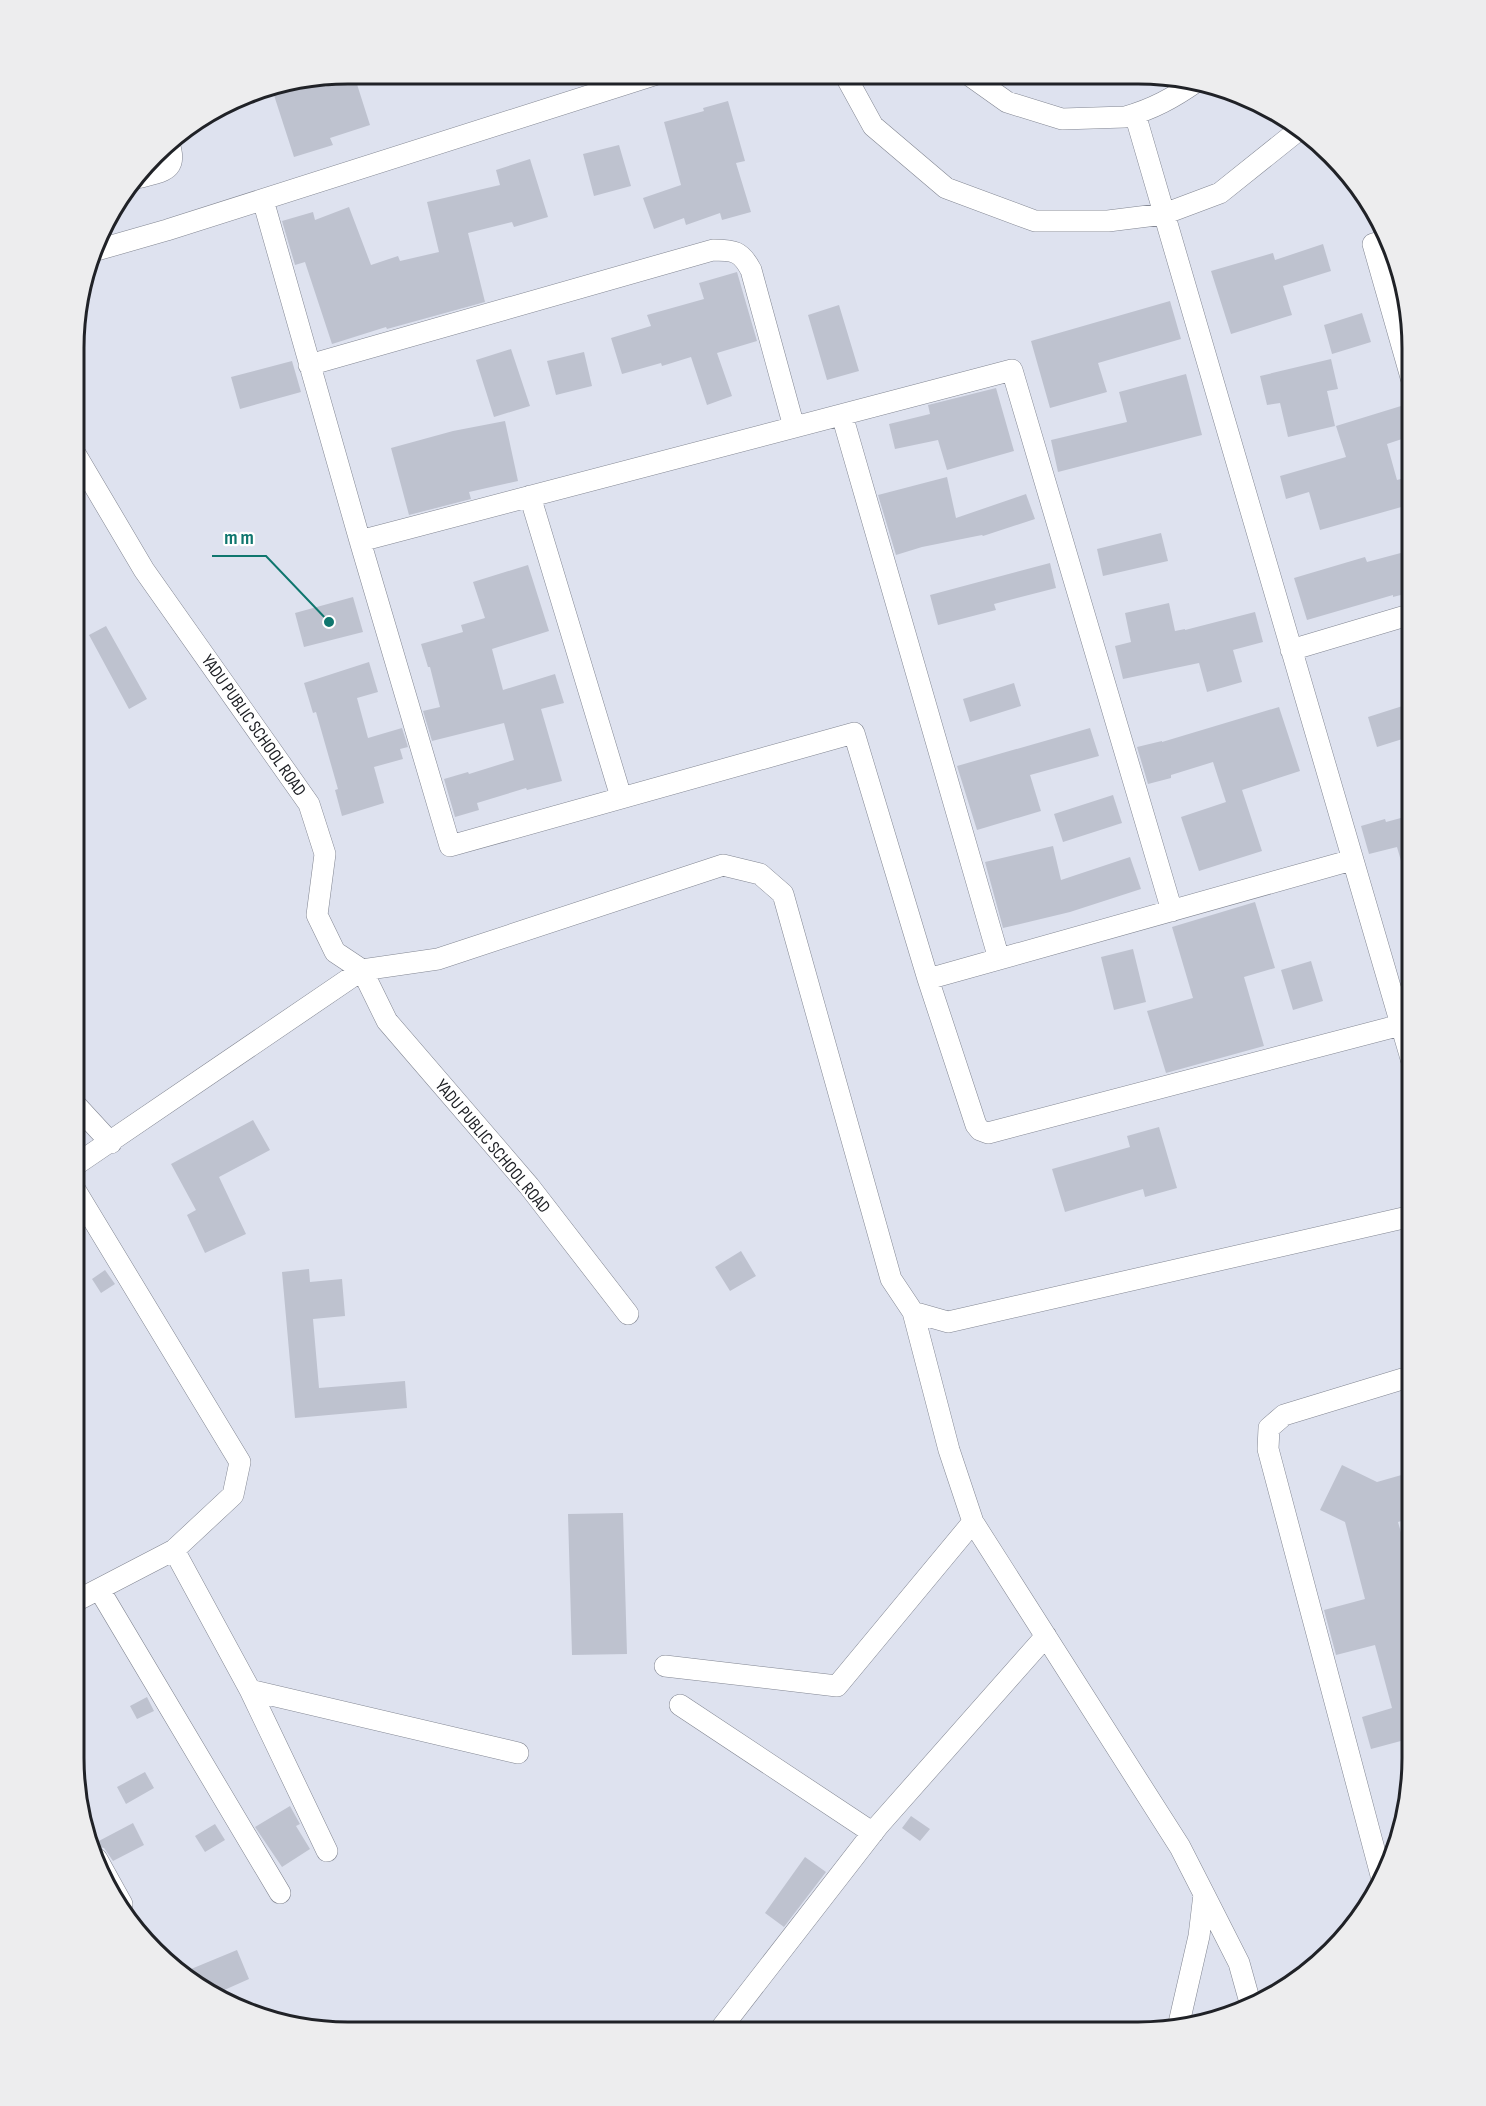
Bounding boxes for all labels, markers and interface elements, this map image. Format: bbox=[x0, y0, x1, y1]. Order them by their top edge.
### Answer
callout: m m bbox=[212, 518, 266, 556]
text: m m bbox=[224, 526, 254, 550]
street label: YADU PUBLIC SCHOOL ROAD bbox=[197, 651, 310, 800]
street label: YADU PUBLIC SCHOOL ROAD bbox=[431, 1075, 555, 1217]

